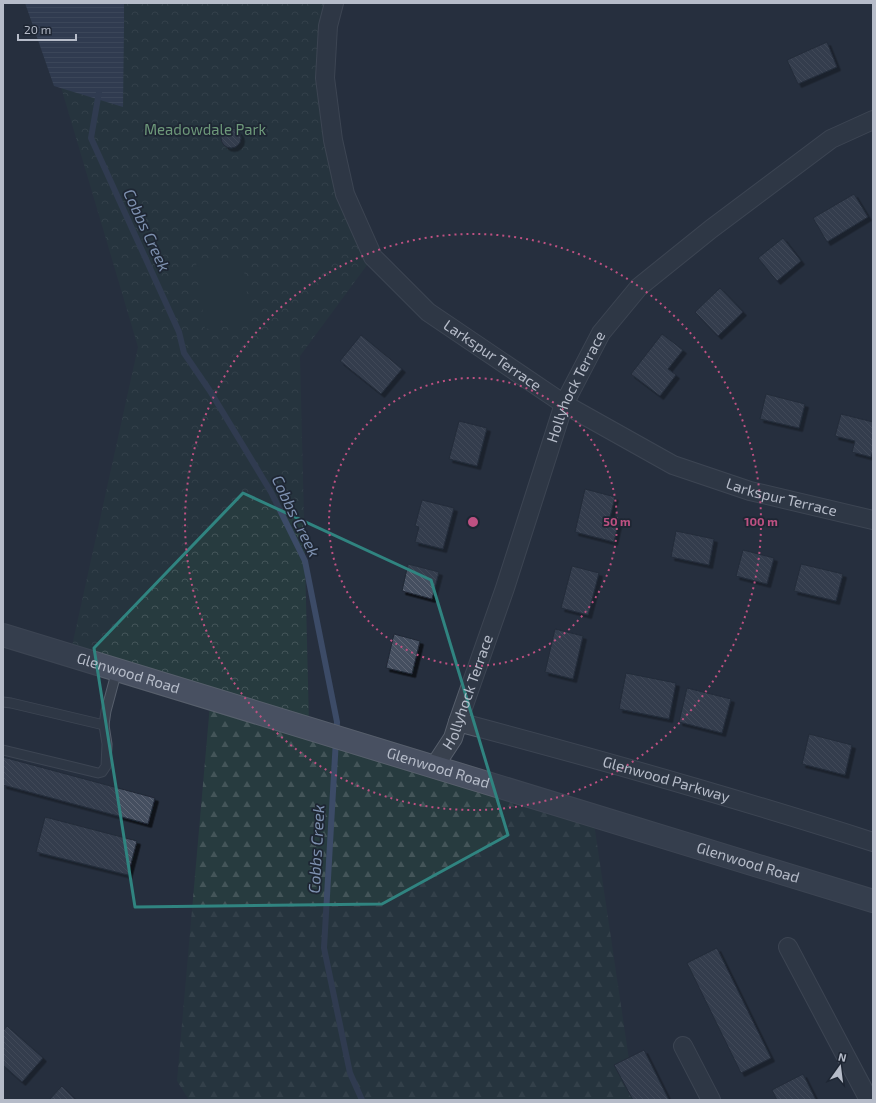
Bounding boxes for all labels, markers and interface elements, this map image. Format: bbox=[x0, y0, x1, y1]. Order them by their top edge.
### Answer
scale bar bbox=[18, 16, 76, 42]
text: 20 m bbox=[24, 22, 51, 36]
park label: Meadowdale Park bbox=[144, 120, 266, 138]
water label: Cobbs Creek bbox=[120, 186, 175, 274]
street label: Larkspur Terrace bbox=[441, 315, 545, 394]
street label: Hollyhock Terrace bbox=[542, 328, 608, 445]
water label: Cobbs Creek bbox=[268, 472, 324, 560]
street label: Larkspur Terrace bbox=[724, 474, 839, 519]
text: 50 m bbox=[603, 514, 631, 528]
text: 100 m bbox=[744, 514, 778, 528]
centre of rings bbox=[466, 515, 480, 529]
street label: Hollyhock Terrace bbox=[438, 632, 496, 753]
street label: Glenwood Road bbox=[75, 648, 182, 697]
street label: Glenwood Road bbox=[385, 743, 492, 791]
street label: Glenwood Parkway bbox=[601, 752, 732, 805]
water label: Cobbs Creek bbox=[304, 804, 327, 894]
street label: Glenwood Road bbox=[695, 838, 802, 886]
north arrow bbox=[820, 1047, 860, 1087]
text: N bbox=[837, 1050, 848, 1064]

